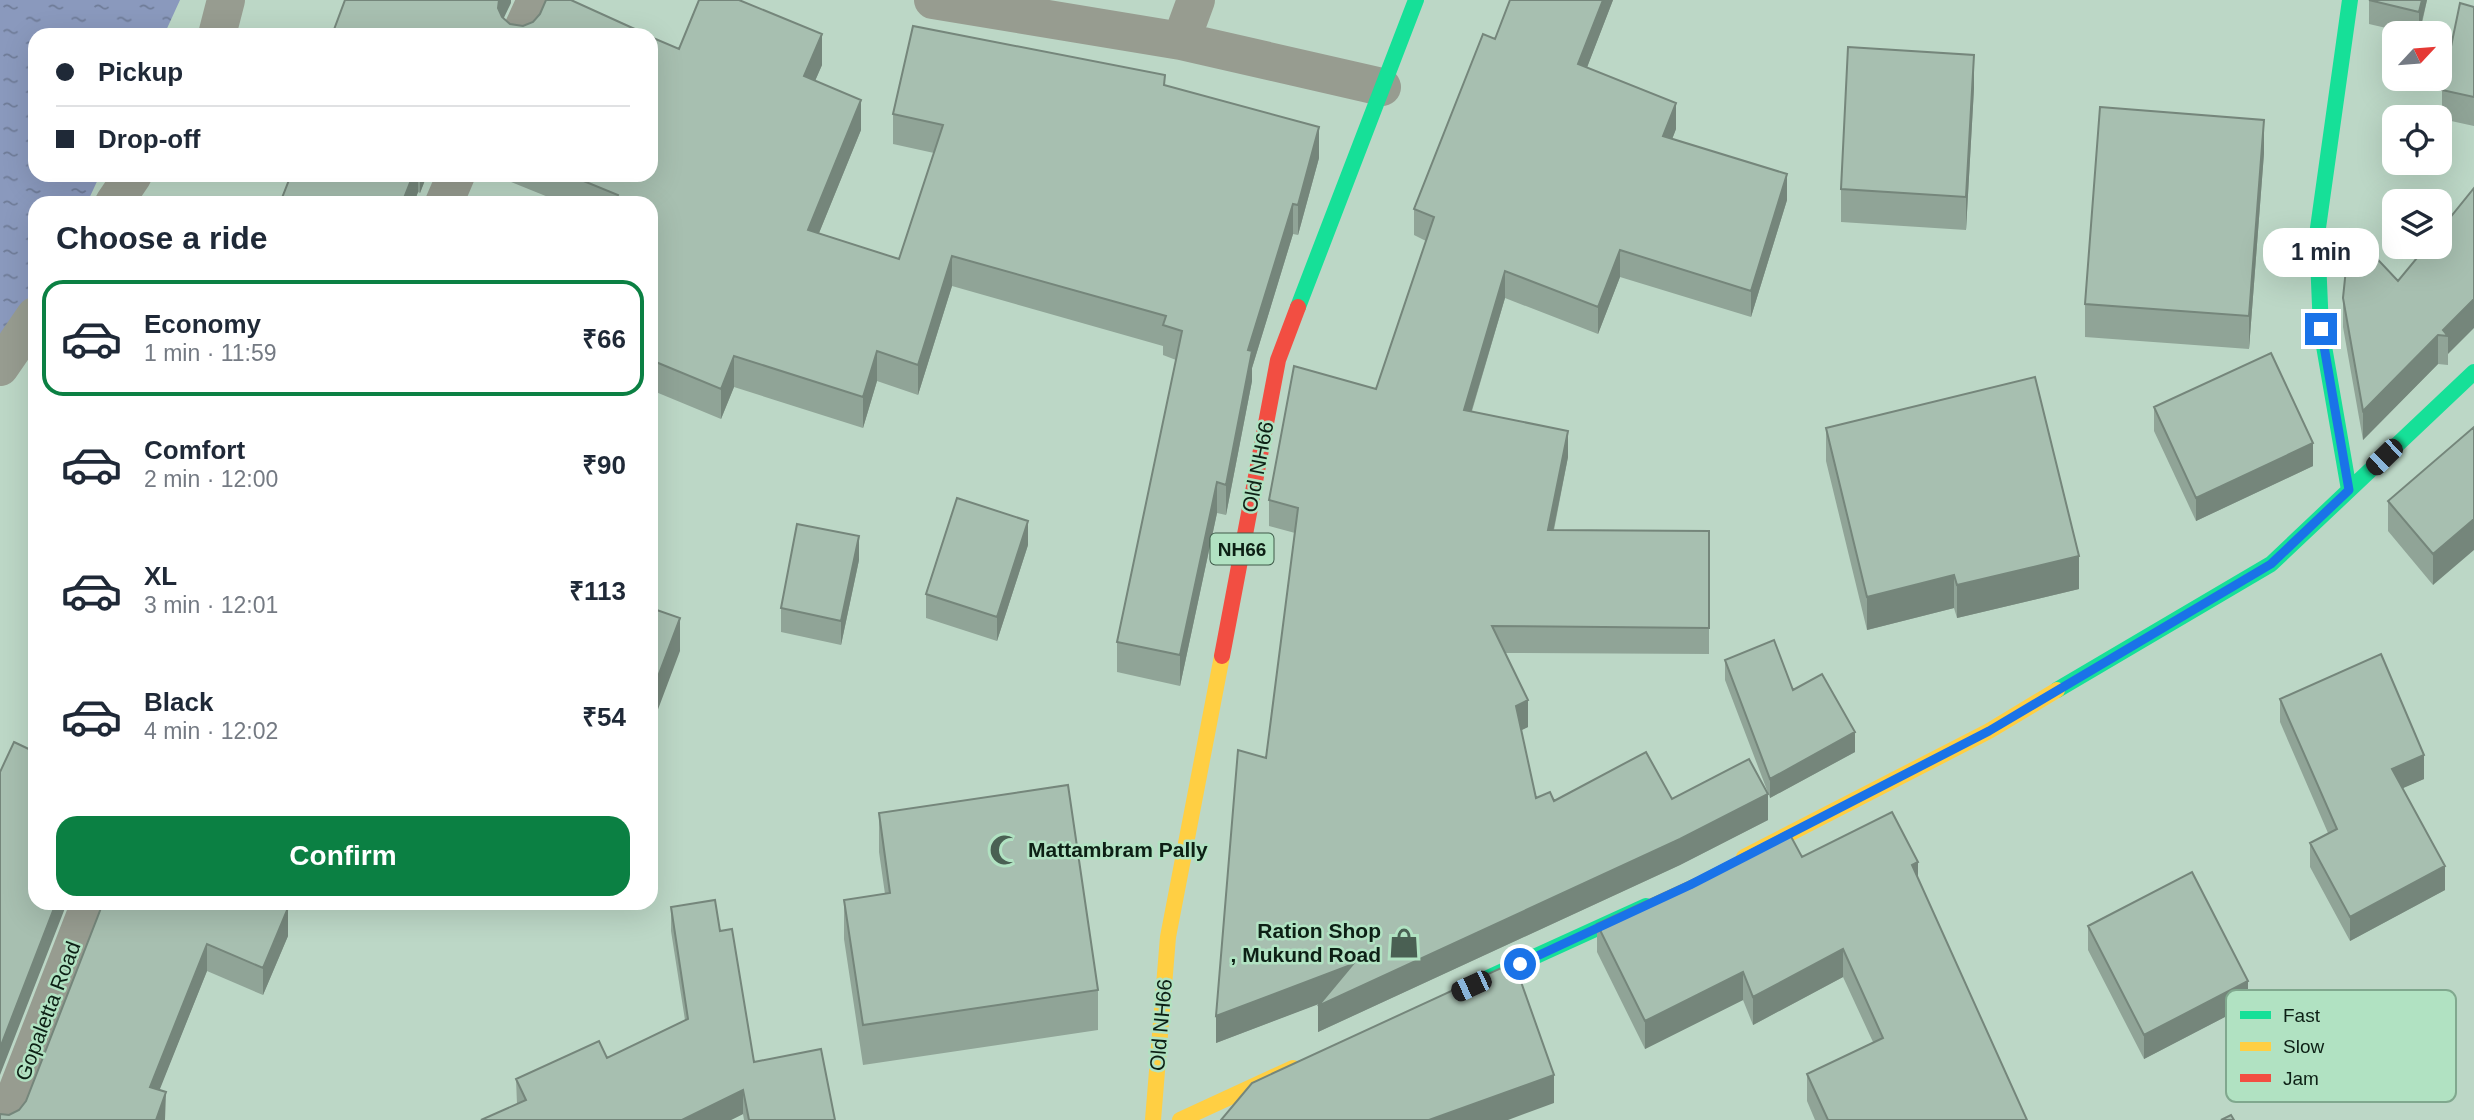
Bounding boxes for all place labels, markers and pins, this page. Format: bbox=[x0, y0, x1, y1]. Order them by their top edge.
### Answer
mosque icon: Mattambram Pally bbox=[988, 833, 1022, 867]
place label: Mattambram Pally bbox=[1028, 838, 1208, 861]
place label: Ration Shop , Mukund Road bbox=[1231, 919, 1381, 966]
shop icon: Ration Shop , Mukund Road bbox=[1387, 926, 1421, 960]

